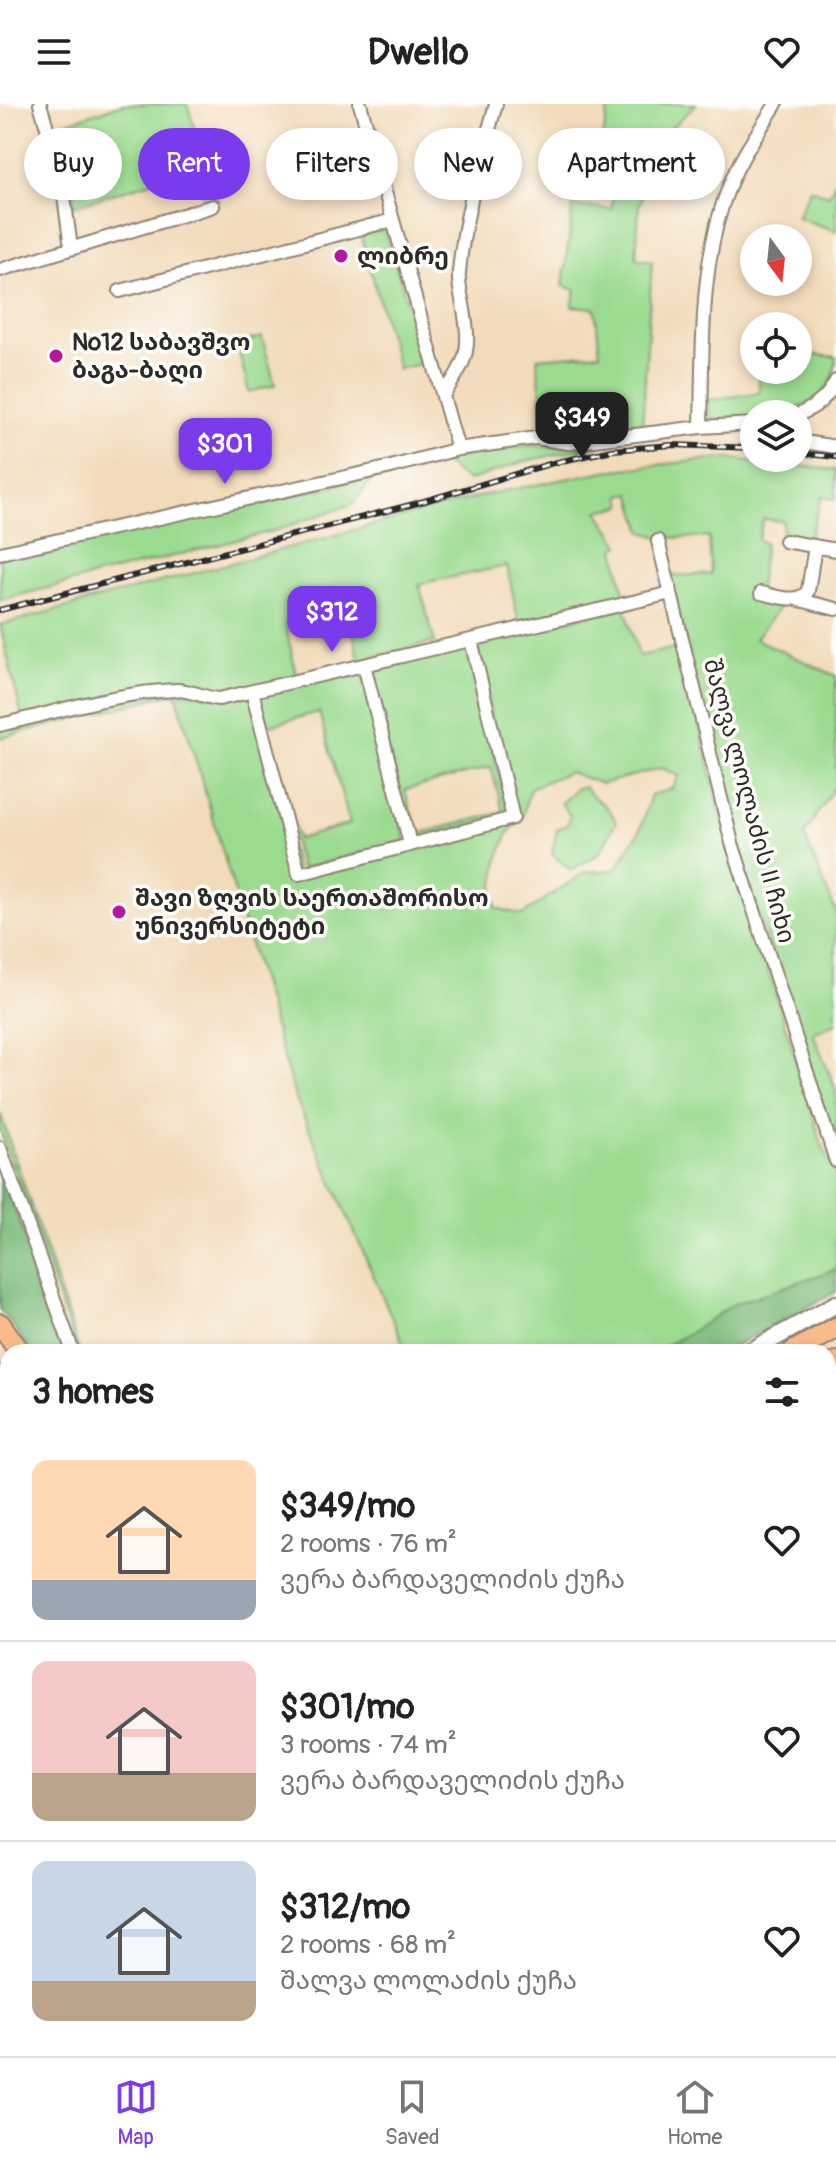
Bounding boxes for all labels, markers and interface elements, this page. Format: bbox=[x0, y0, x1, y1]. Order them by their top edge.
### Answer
icon: menu bbox=[32, 30, 76, 74]
text: Dwello bbox=[367, 30, 469, 75]
icon: heart bbox=[760, 30, 804, 74]
chip: Buy bbox=[24, 128, 122, 200]
chip: Rent bbox=[138, 128, 250, 200]
chip: Filters bbox=[266, 128, 398, 200]
chip: New bbox=[414, 128, 522, 200]
chip: Apartment bbox=[538, 128, 725, 200]
north arrow bbox=[740, 224, 812, 296]
map controls bbox=[740, 224, 812, 472]
place label: ლიბრე bbox=[357, 242, 449, 271]
marker: ლიბრე bbox=[332, 247, 350, 265]
button: locate bbox=[740, 312, 812, 384]
place label: №12 საბავშვო ბაგა-ბაღი bbox=[72, 328, 250, 385]
marker: №12 საბავშვო ბაგა-ბაღი bbox=[47, 347, 65, 365]
pin: $349 bbox=[535, 392, 629, 460]
button: layers bbox=[740, 400, 812, 472]
text: $349 bbox=[553, 402, 611, 434]
pin: $301 bbox=[178, 418, 272, 486]
text: $301 bbox=[197, 428, 253, 460]
pin: $312 bbox=[285, 586, 379, 654]
text: $312 bbox=[305, 596, 359, 628]
street label: შალვა ლოლაძის II ჩიხი bbox=[697, 656, 801, 946]
place label: შავი ზღვის საერთაშორისო უნივერსიტეტი bbox=[135, 884, 489, 941]
marker: შავი ზღვის საერთაშორისო უნივერსიტეტი bbox=[110, 903, 128, 921]
icon: filters bbox=[760, 1370, 804, 1414]
text: 3 homes bbox=[32, 1371, 154, 1414]
text: $349/mo bbox=[280, 1485, 415, 1528]
icon: home bbox=[96, 1492, 192, 1588]
icon: heart bbox=[760, 1518, 804, 1562]
text: 2 rooms · 76 m² bbox=[280, 1528, 457, 1560]
text: ვერა ბარდაველიძის ქუჩა bbox=[280, 1564, 625, 1596]
text: $301/mo bbox=[280, 1686, 415, 1729]
icon: home bbox=[96, 1693, 192, 1789]
icon: heart bbox=[760, 1719, 804, 1763]
text: 3 rooms · 74 m² bbox=[280, 1729, 457, 1761]
text: ვერა ბარდაველიძის ქუჩა bbox=[280, 1765, 625, 1797]
text: $312/mo bbox=[280, 1886, 410, 1929]
icon: home bbox=[96, 1893, 192, 1989]
icon: heart bbox=[760, 1919, 804, 1963]
text: 2 rooms · 68 m² bbox=[280, 1929, 456, 1961]
text: შალვა ლოლაძის ქუჩა bbox=[280, 1965, 577, 1997]
tab: Map bbox=[114, 2075, 158, 2151]
tab: Saved bbox=[385, 2075, 440, 2151]
tab: Home bbox=[667, 2075, 722, 2151]

